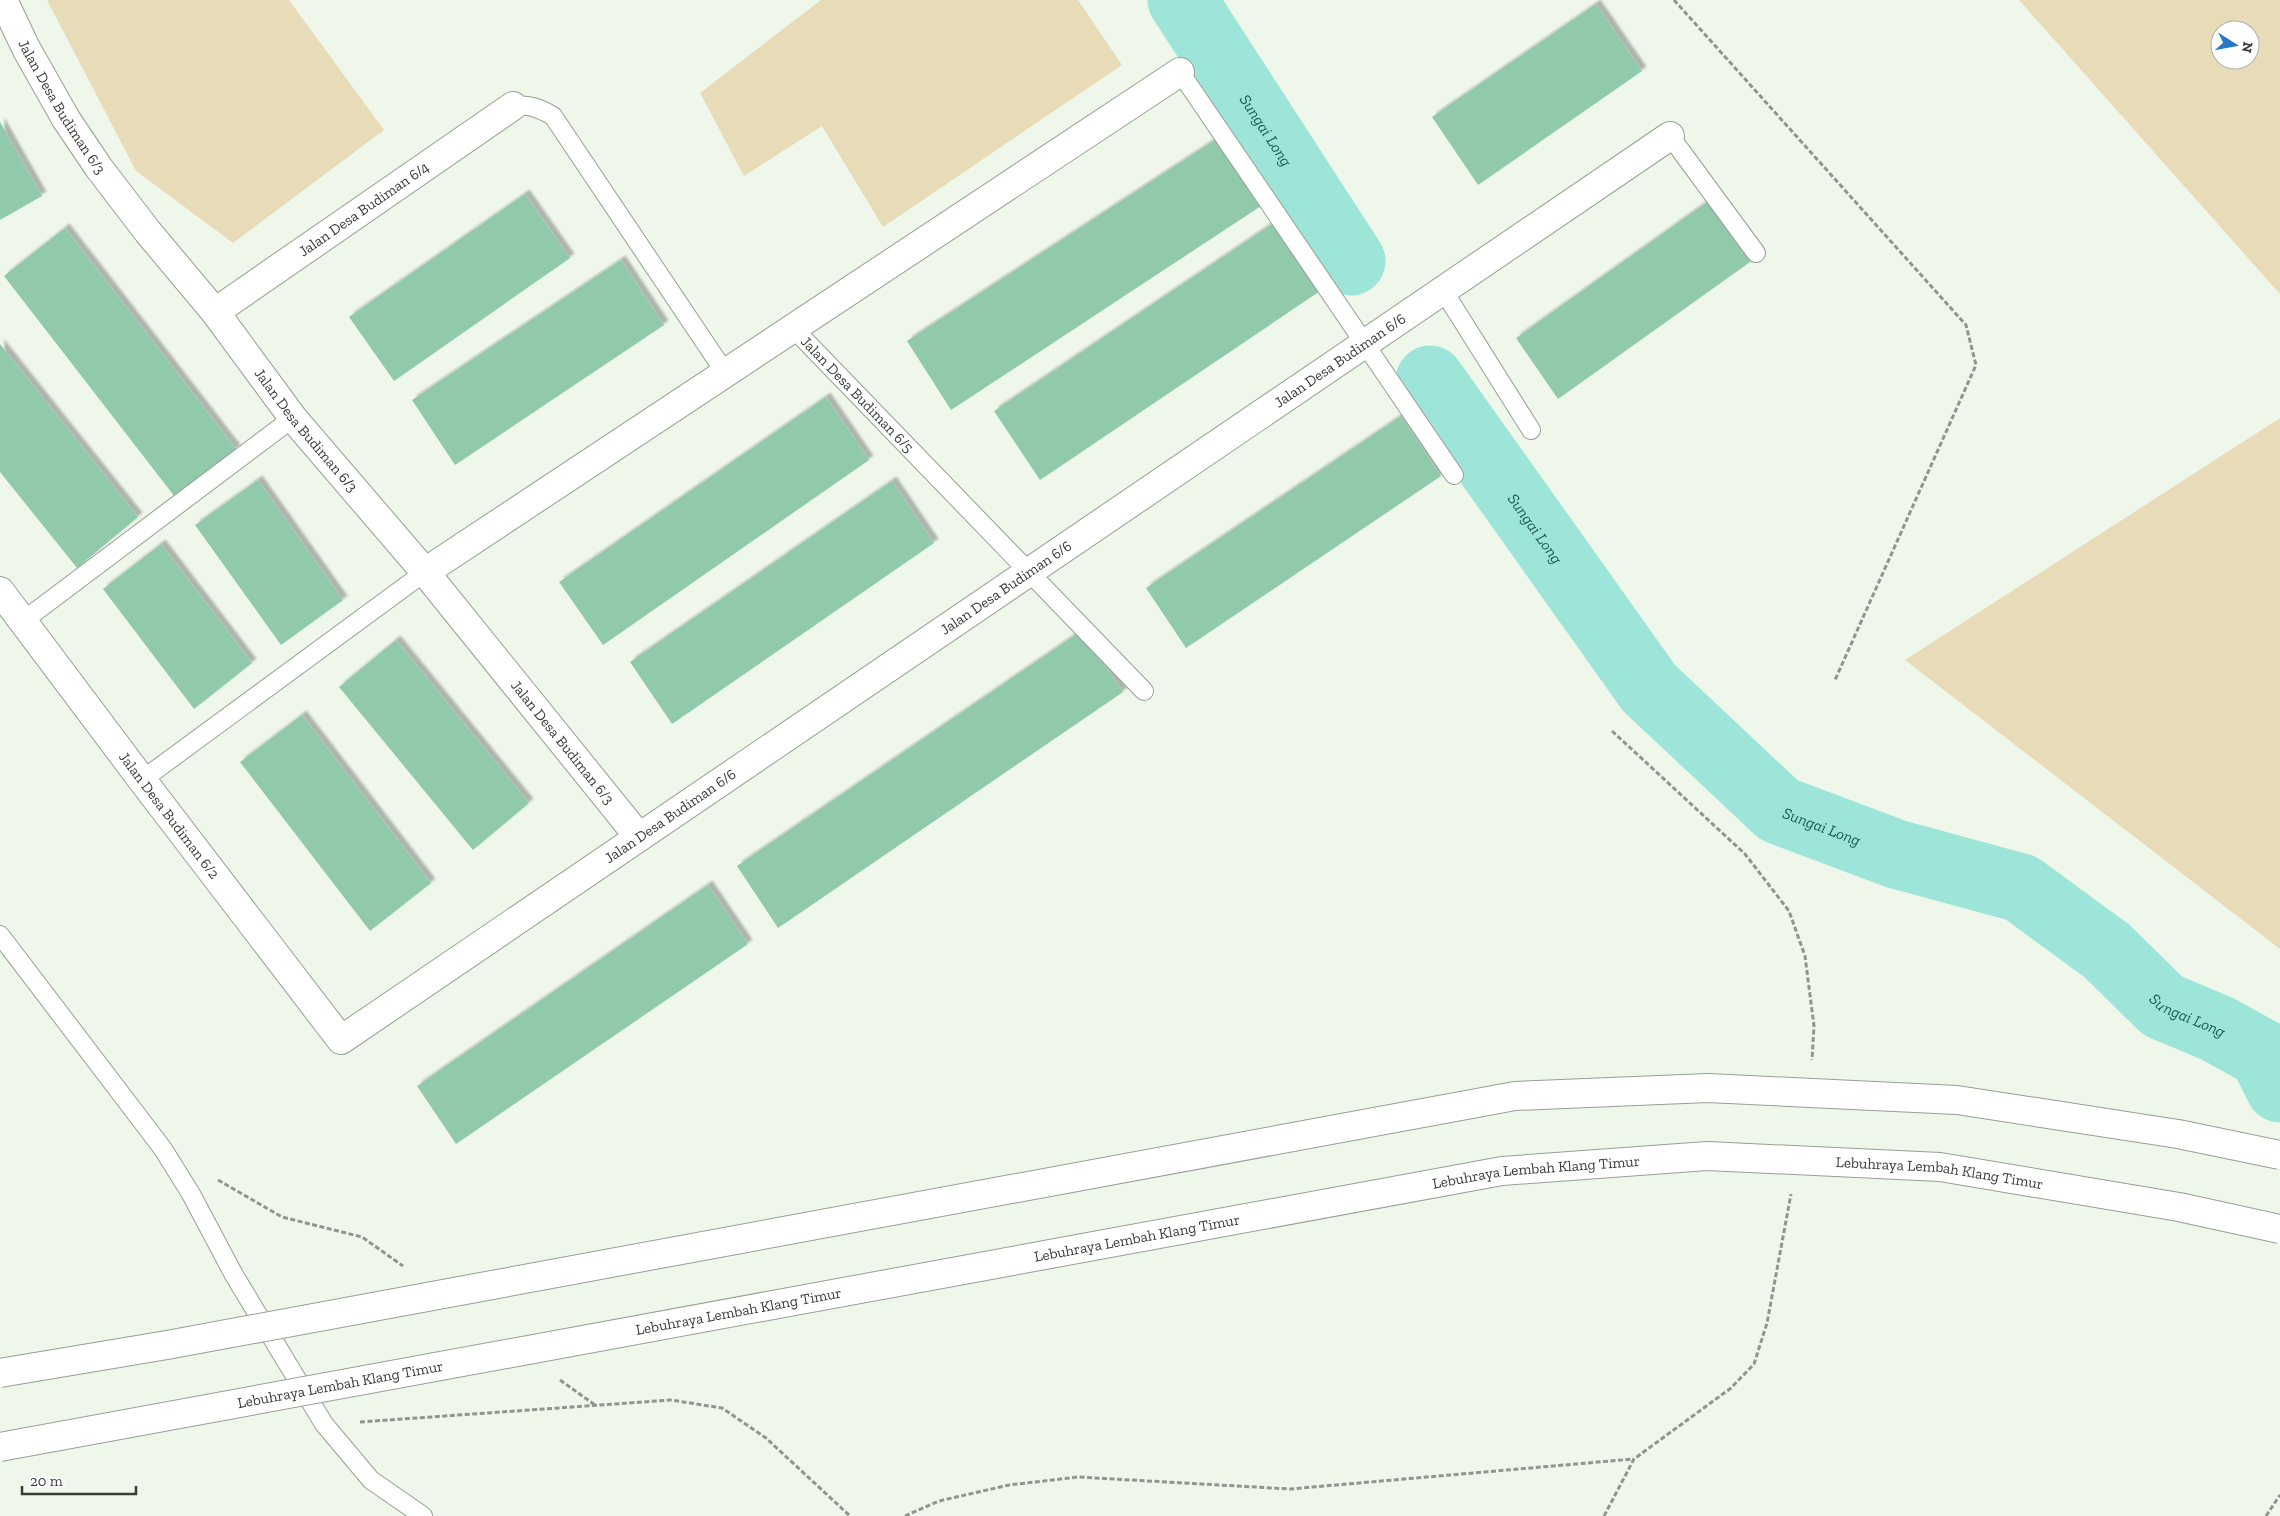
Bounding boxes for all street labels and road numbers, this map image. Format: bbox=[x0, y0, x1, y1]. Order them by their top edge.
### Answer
street label: Jalan Desa Budiman 6/3 bbox=[14, 37, 109, 178]
street label: Jalan Desa Budiman 6/4 bbox=[295, 158, 433, 260]
street label: Jalan Desa Budiman 6/6 bbox=[1271, 309, 1409, 411]
street label: Jalan Desa Budiman 6/5 bbox=[797, 333, 918, 456]
street label: Jalan Desa Budiman 6/3 bbox=[251, 365, 361, 496]
street label: Jalan Desa Budiman 6/6 bbox=[937, 537, 1075, 639]
street label: Jalan Desa Budiman 6/3 bbox=[507, 677, 618, 808]
street label: Jalan Desa Budiman 6/2 bbox=[115, 748, 223, 882]
street label: Jalan Desa Budiman 6/6 bbox=[601, 765, 739, 867]
street label: Lebuhraya Lembah Klang Timur bbox=[1431, 1152, 1641, 1193]
street label: Lebuhraya Lembah Klang Timur bbox=[1835, 1153, 2045, 1193]
street label: Lebuhraya Lembah Klang Timur bbox=[1033, 1210, 1241, 1266]
street label: Lebuhraya Lembah Klang Timur bbox=[634, 1284, 843, 1339]
street label: Lebuhraya Lembah Klang Timur bbox=[236, 1357, 445, 1412]

